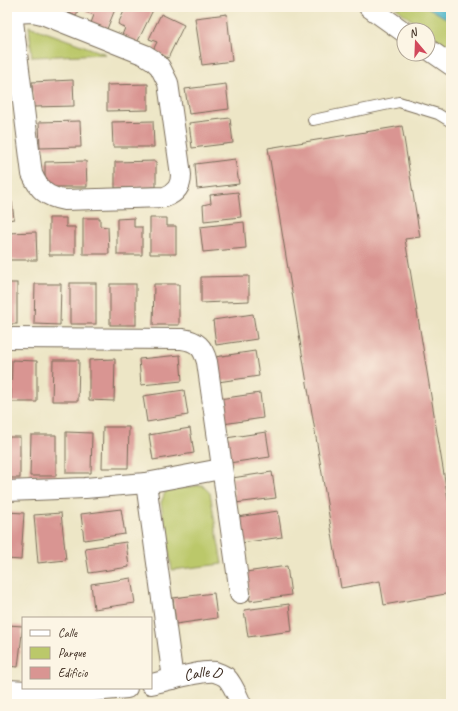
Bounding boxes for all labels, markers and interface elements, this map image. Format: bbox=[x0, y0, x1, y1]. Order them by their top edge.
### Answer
north arrow bbox=[396, 22, 436, 62]
text: N bbox=[407, 24, 420, 40]
legend bbox=[22, 617, 152, 689]
text: Calle bbox=[58, 625, 78, 641]
text: Parque bbox=[58, 645, 87, 661]
street label: Calle D bbox=[182, 662, 226, 686]
text: Edificio bbox=[58, 665, 88, 681]

